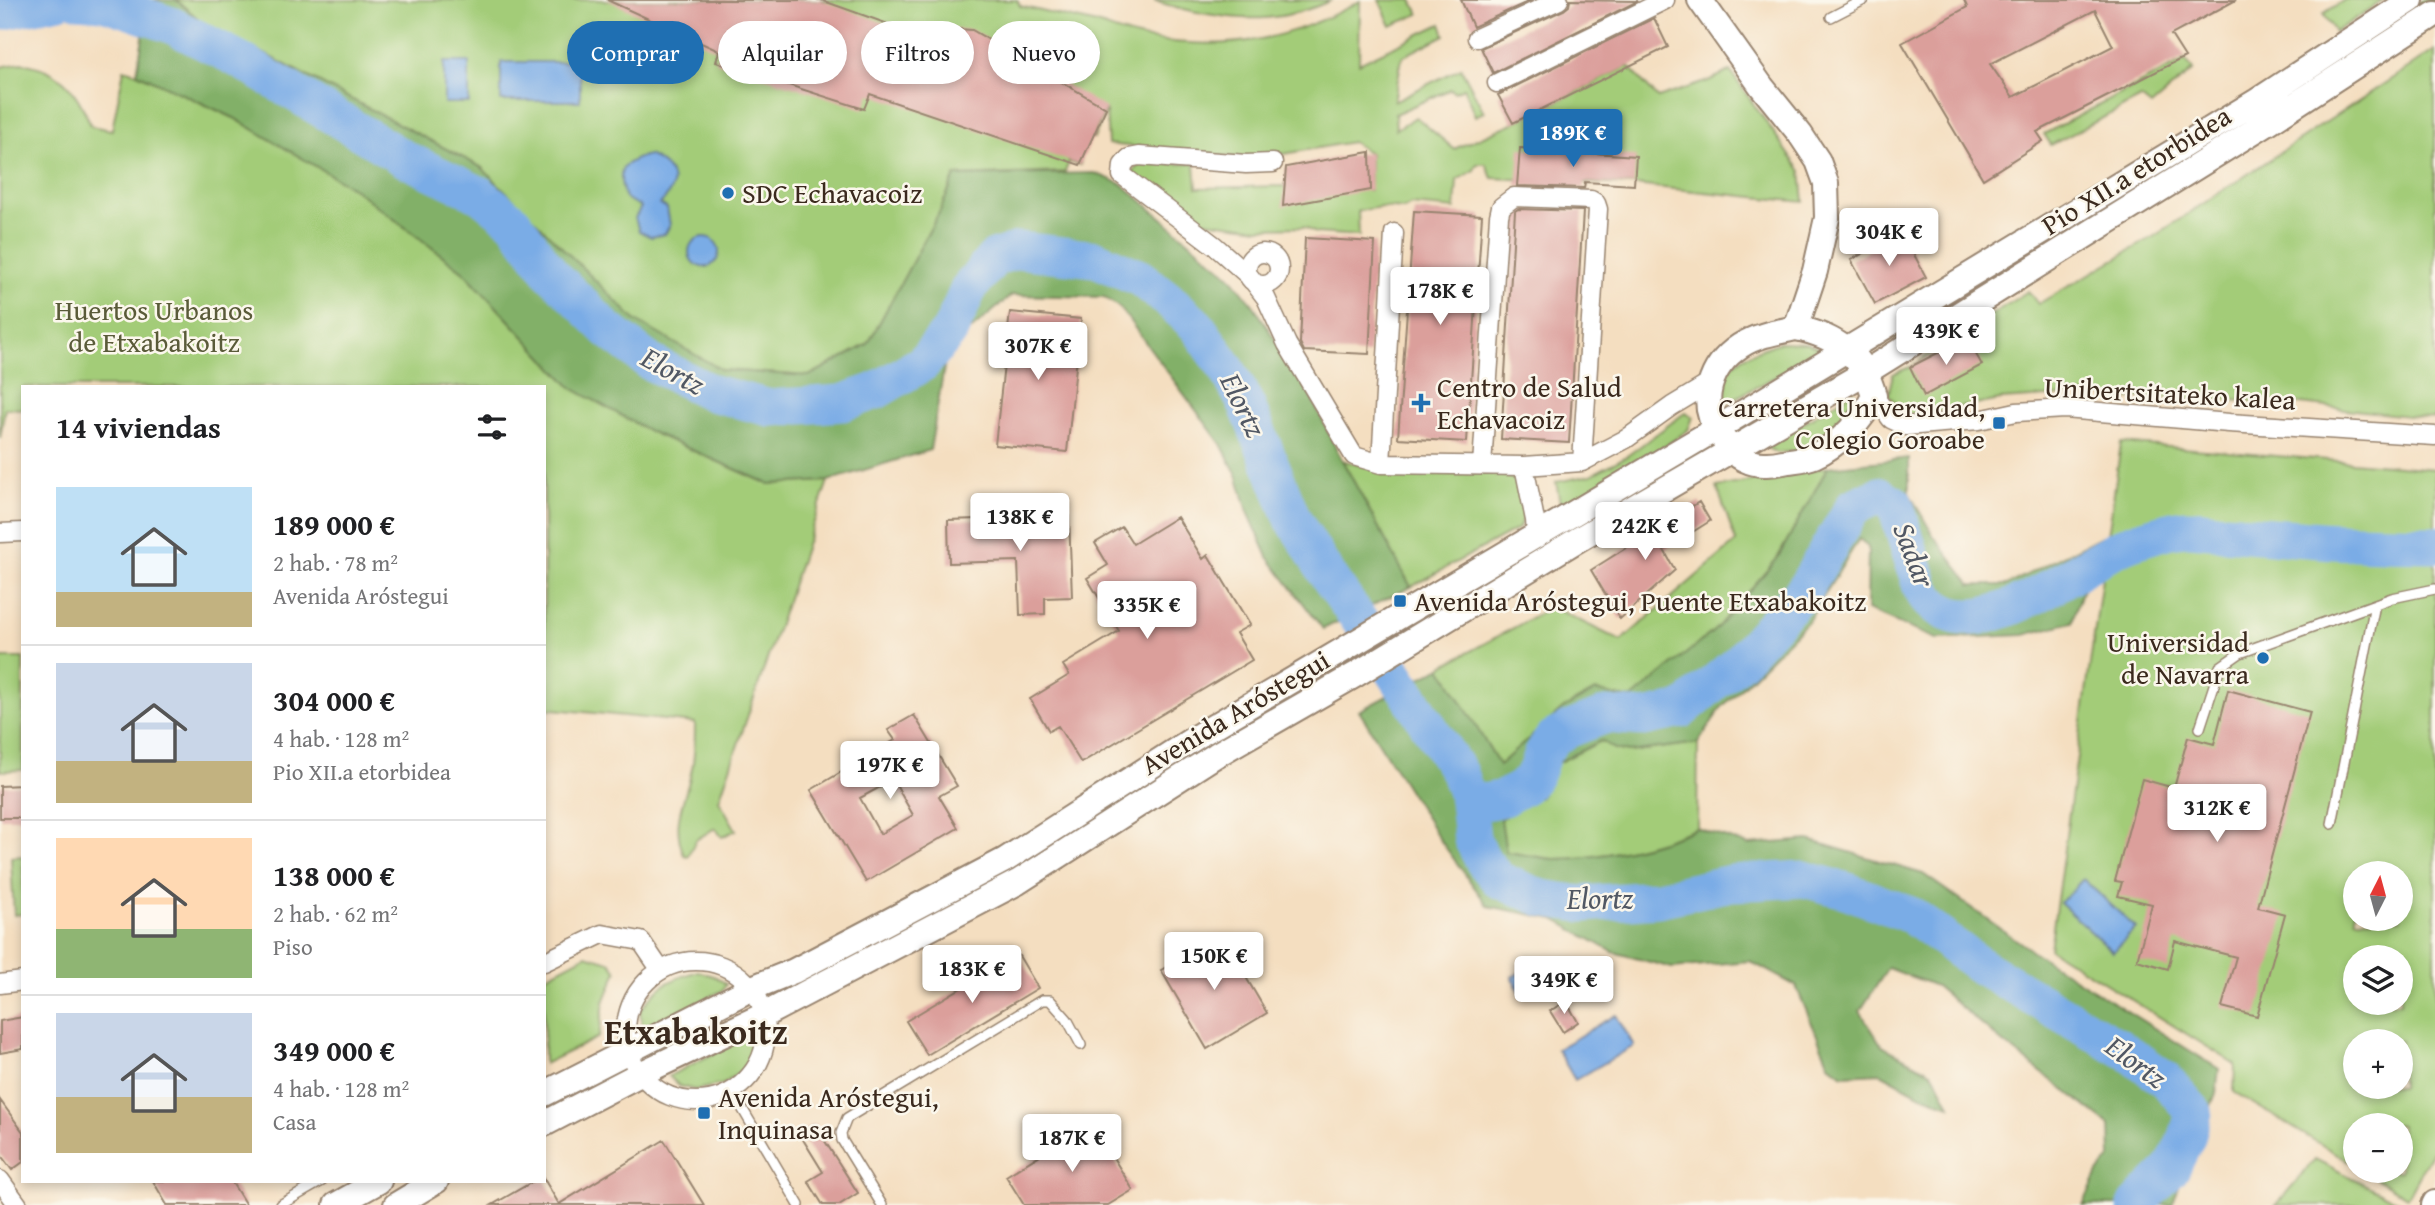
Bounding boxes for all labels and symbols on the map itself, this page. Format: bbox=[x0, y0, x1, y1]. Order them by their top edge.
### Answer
street label: Pio XII.a etorbidea bbox=[2033, 94, 2239, 244]
pin: 189K € bbox=[1516, 110, 1630, 169]
place label: SDC Echavacoiz bbox=[742, 172, 922, 213]
marker: SDC Echavacoiz bbox=[720, 185, 736, 201]
pin: 304K € bbox=[1832, 208, 1946, 268]
pin: 178K € bbox=[1383, 268, 1497, 327]
park label: Huertos Urbanos de Etxabakoitz bbox=[55, 289, 253, 362]
pin: 439K € bbox=[1889, 308, 2003, 367]
pin: 307K € bbox=[981, 322, 1095, 382]
water label: Elortz bbox=[633, 334, 714, 406]
water label: Elortz bbox=[1209, 364, 1279, 445]
street label: Unibertsitateko kalea bbox=[2043, 365, 2298, 420]
place label: Centro de Salud Echavacoiz bbox=[1437, 366, 1622, 439]
place label: Carretera Universidad, Colegio Goroabe bbox=[1718, 386, 1985, 459]
marker: Centro de Salud Echavacoiz bbox=[1411, 393, 1431, 413]
marker: Carretera Universidad, Colegio Goroabe bbox=[1991, 415, 2007, 431]
pin: 138K € bbox=[963, 494, 1077, 553]
pin: 242K € bbox=[1588, 503, 1702, 562]
water label: Sadar bbox=[1882, 516, 1948, 594]
place label: Avenida Aróstegui, Puente Etxabakoitz bbox=[1414, 580, 1866, 621]
pin: 335K € bbox=[1090, 582, 1204, 641]
marker: Avenida Aróstegui, Puente Etxabakoitz bbox=[1392, 593, 1408, 609]
place label: Universidad de Navarra bbox=[2107, 621, 2250, 694]
street label: Avenida Aróstegui bbox=[1133, 639, 1337, 784]
marker: Universidad de Navarra bbox=[2255, 650, 2271, 666]
pin: 197K € bbox=[833, 742, 947, 801]
pin: 312K € bbox=[2160, 784, 2274, 844]
north arrow bbox=[2343, 861, 2413, 931]
water label: Elortz bbox=[1566, 876, 1634, 920]
pin: 150K € bbox=[1157, 932, 1271, 992]
pin: 183K € bbox=[915, 946, 1029, 1005]
pin: 349K € bbox=[1507, 956, 1621, 1016]
district label: Etxabakoitz bbox=[604, 1006, 788, 1057]
water label: Elortz bbox=[2096, 1023, 2177, 1099]
place label: Avenida Aróstegui, Inquinasa bbox=[718, 1076, 939, 1149]
marker: Avenida Aróstegui, Inquinasa bbox=[696, 1105, 712, 1121]
pin: 187K € bbox=[1015, 1114, 1129, 1174]

